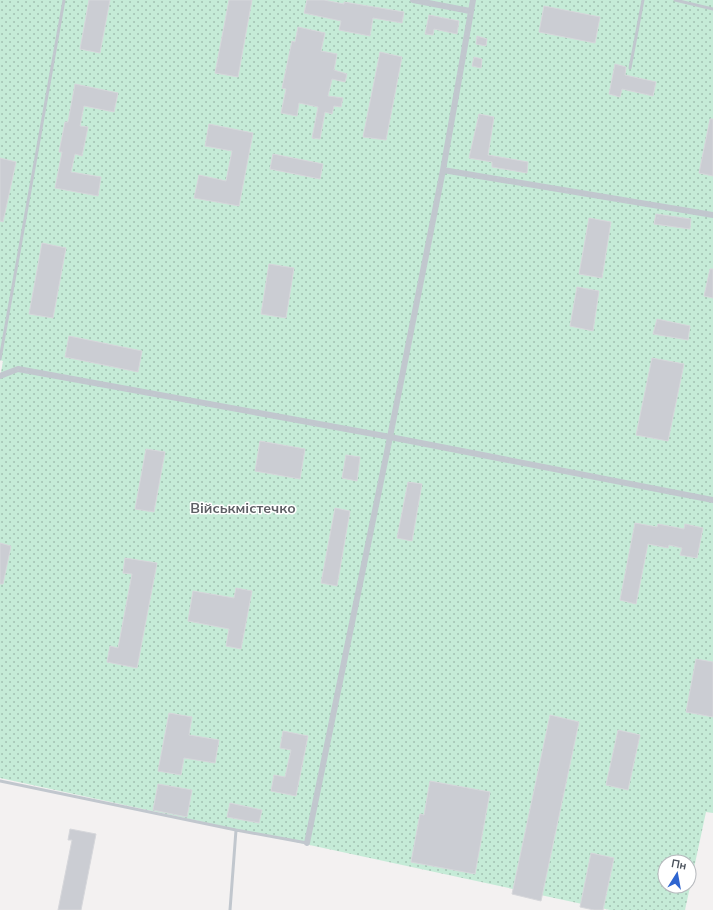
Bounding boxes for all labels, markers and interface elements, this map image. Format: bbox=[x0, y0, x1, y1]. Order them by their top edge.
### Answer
district label: Військмістечко bbox=[190, 499, 296, 517]
north arrow bbox=[657, 854, 697, 894]
text: Пн bbox=[670, 856, 688, 873]

